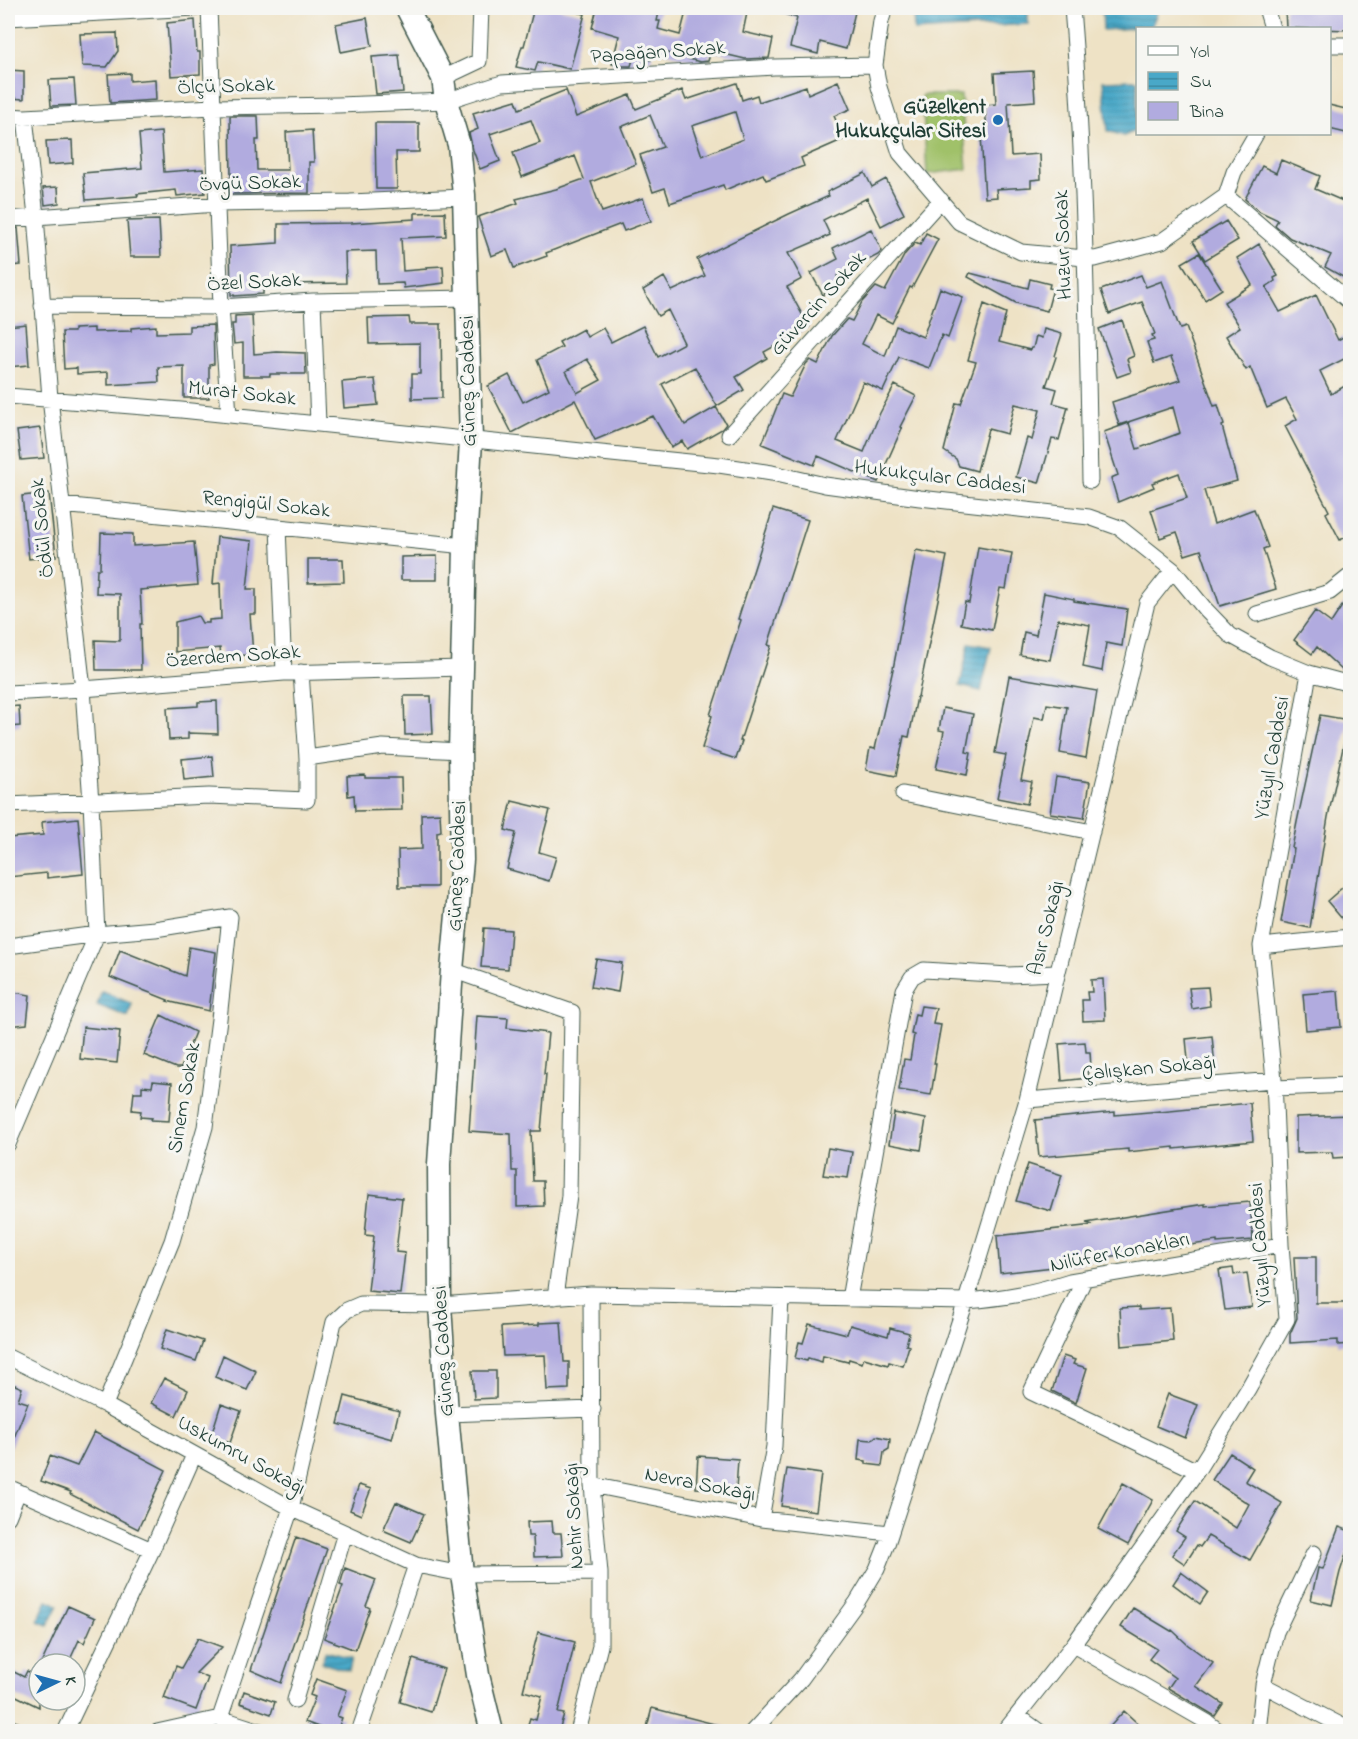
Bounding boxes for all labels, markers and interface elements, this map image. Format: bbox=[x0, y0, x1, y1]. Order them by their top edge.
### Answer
legend bbox=[1136, 27, 1331, 135]
street label: Papağan Sokak bbox=[590, 33, 727, 75]
text: Yol bbox=[1190, 40, 1210, 66]
street label: Ölçü Sokak bbox=[177, 70, 276, 104]
text: Su bbox=[1190, 70, 1212, 96]
place label: Güzelkent Hukukçular Sitesi bbox=[835, 93, 987, 147]
text: Bina bbox=[1189, 100, 1224, 126]
marker: Güzelkent Hukukçular Sitesi bbox=[991, 113, 1005, 127]
street label: Övgü Sokak bbox=[198, 167, 302, 203]
street label: Huzur Sokak bbox=[1047, 189, 1081, 301]
street label: Güvercin Sokak bbox=[764, 244, 875, 363]
street label: Özel Sokak bbox=[206, 266, 303, 300]
street label: Güneş Caddesi bbox=[453, 315, 485, 447]
street label: Murat Sokak bbox=[187, 373, 298, 415]
street label: Hukukçular Caddesi bbox=[852, 453, 1028, 503]
street label: Ödül Sokak bbox=[23, 476, 63, 579]
street label: Rengigül Sokak bbox=[200, 483, 332, 529]
street label: Özerdem Sokak bbox=[165, 637, 302, 677]
street label: Yüzyıl Caddesi bbox=[1247, 694, 1301, 822]
street label: Güneş Caddesi bbox=[441, 800, 475, 932]
street label: Asır Sokağı bbox=[1021, 877, 1075, 979]
street label: Sinem Sokak bbox=[160, 1039, 210, 1156]
street label: Çalışkan Sokağı bbox=[1081, 1048, 1217, 1092]
street label: Yüzyıl Caddesi bbox=[1242, 1181, 1282, 1308]
street label: Nilüfer Konakları bbox=[1048, 1225, 1192, 1281]
street label: Güneş Caddesi bbox=[426, 1285, 462, 1417]
street label: Uskumru Sokağı bbox=[170, 1408, 311, 1505]
street label: Nevra Sokağı bbox=[642, 1460, 758, 1512]
street label: Nehir Sokağı bbox=[557, 1462, 595, 1570]
north arrow bbox=[27, 1652, 87, 1712]
text: K bbox=[58, 1676, 82, 1687]

